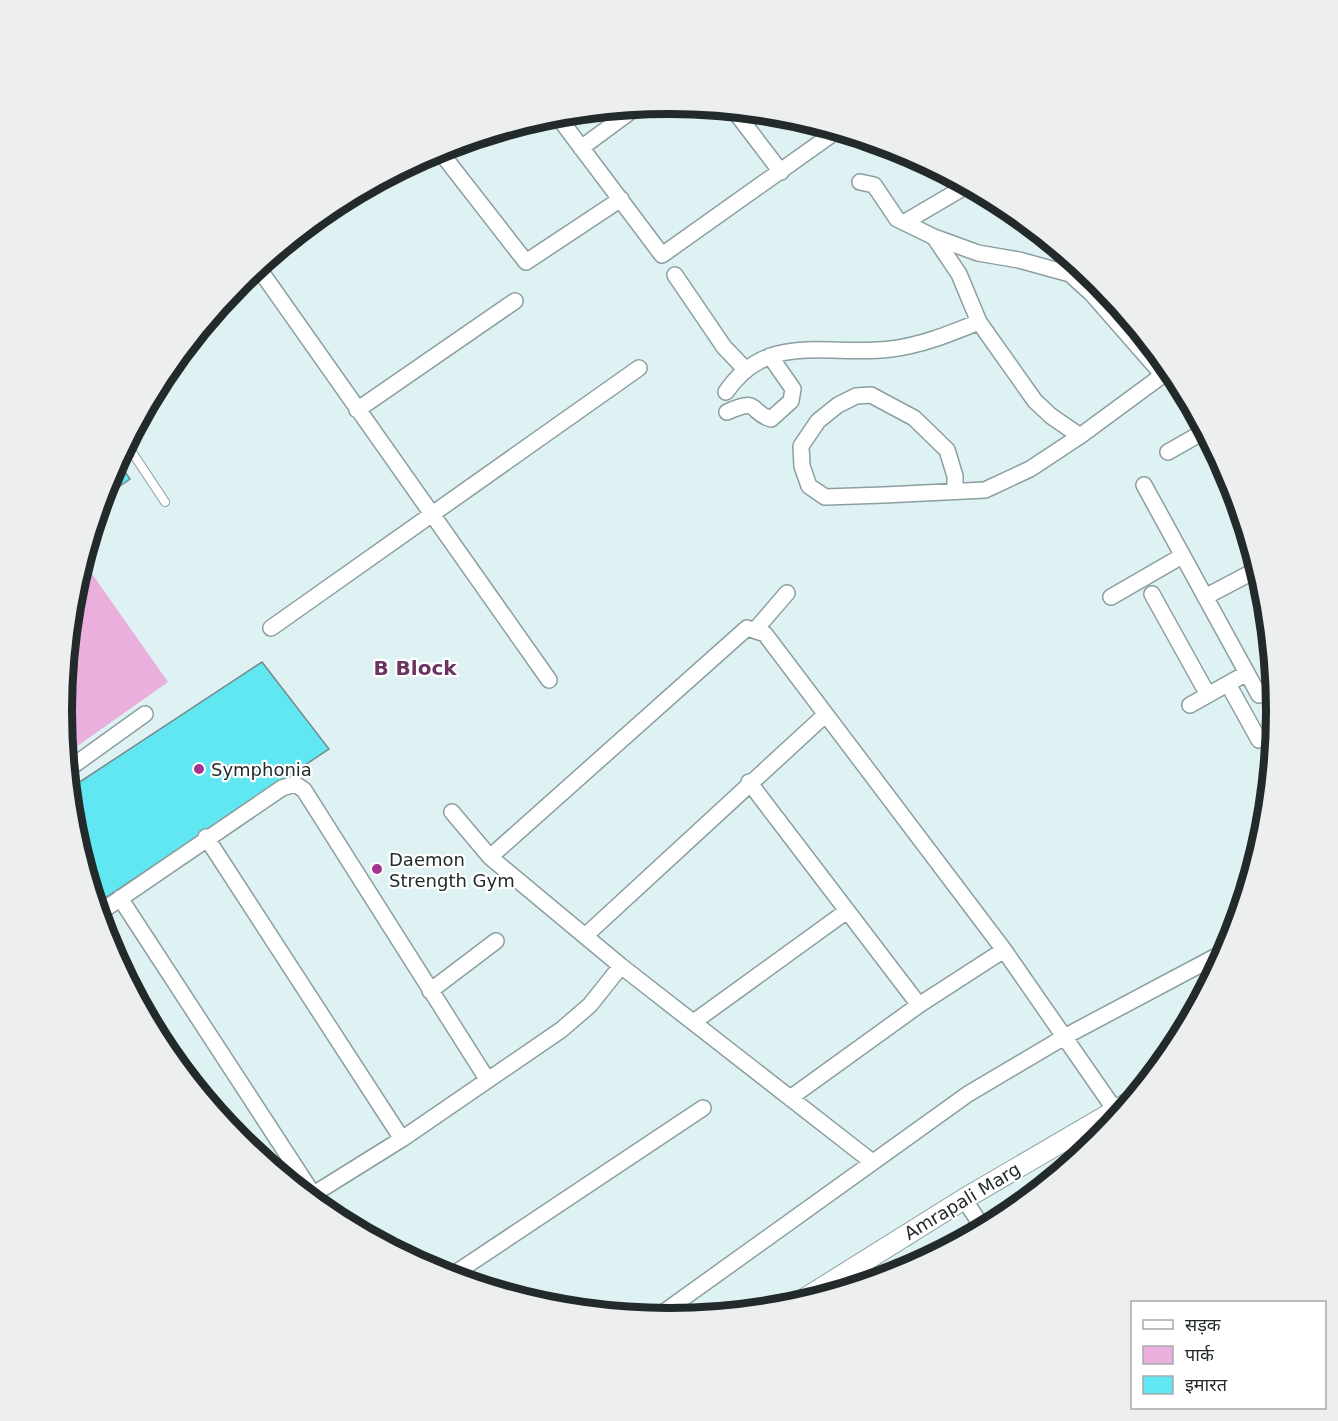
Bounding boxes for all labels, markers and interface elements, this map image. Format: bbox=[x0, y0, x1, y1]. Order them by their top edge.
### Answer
district label: B Block bbox=[373, 656, 457, 680]
place label: Symphonia bbox=[211, 759, 312, 780]
marker: Symphonia bbox=[192, 762, 206, 776]
place label: Daemon Strength Gym bbox=[389, 849, 515, 891]
marker: Daemon Strength Gym bbox=[370, 862, 384, 876]
street label: Amrapali Marg bbox=[900, 1158, 1024, 1244]
legend bbox=[1131, 1301, 1326, 1409]
text: सड़क bbox=[1185, 1314, 1222, 1335]
text: पार्क bbox=[1185, 1344, 1215, 1365]
text: इमारत bbox=[1185, 1374, 1228, 1395]

